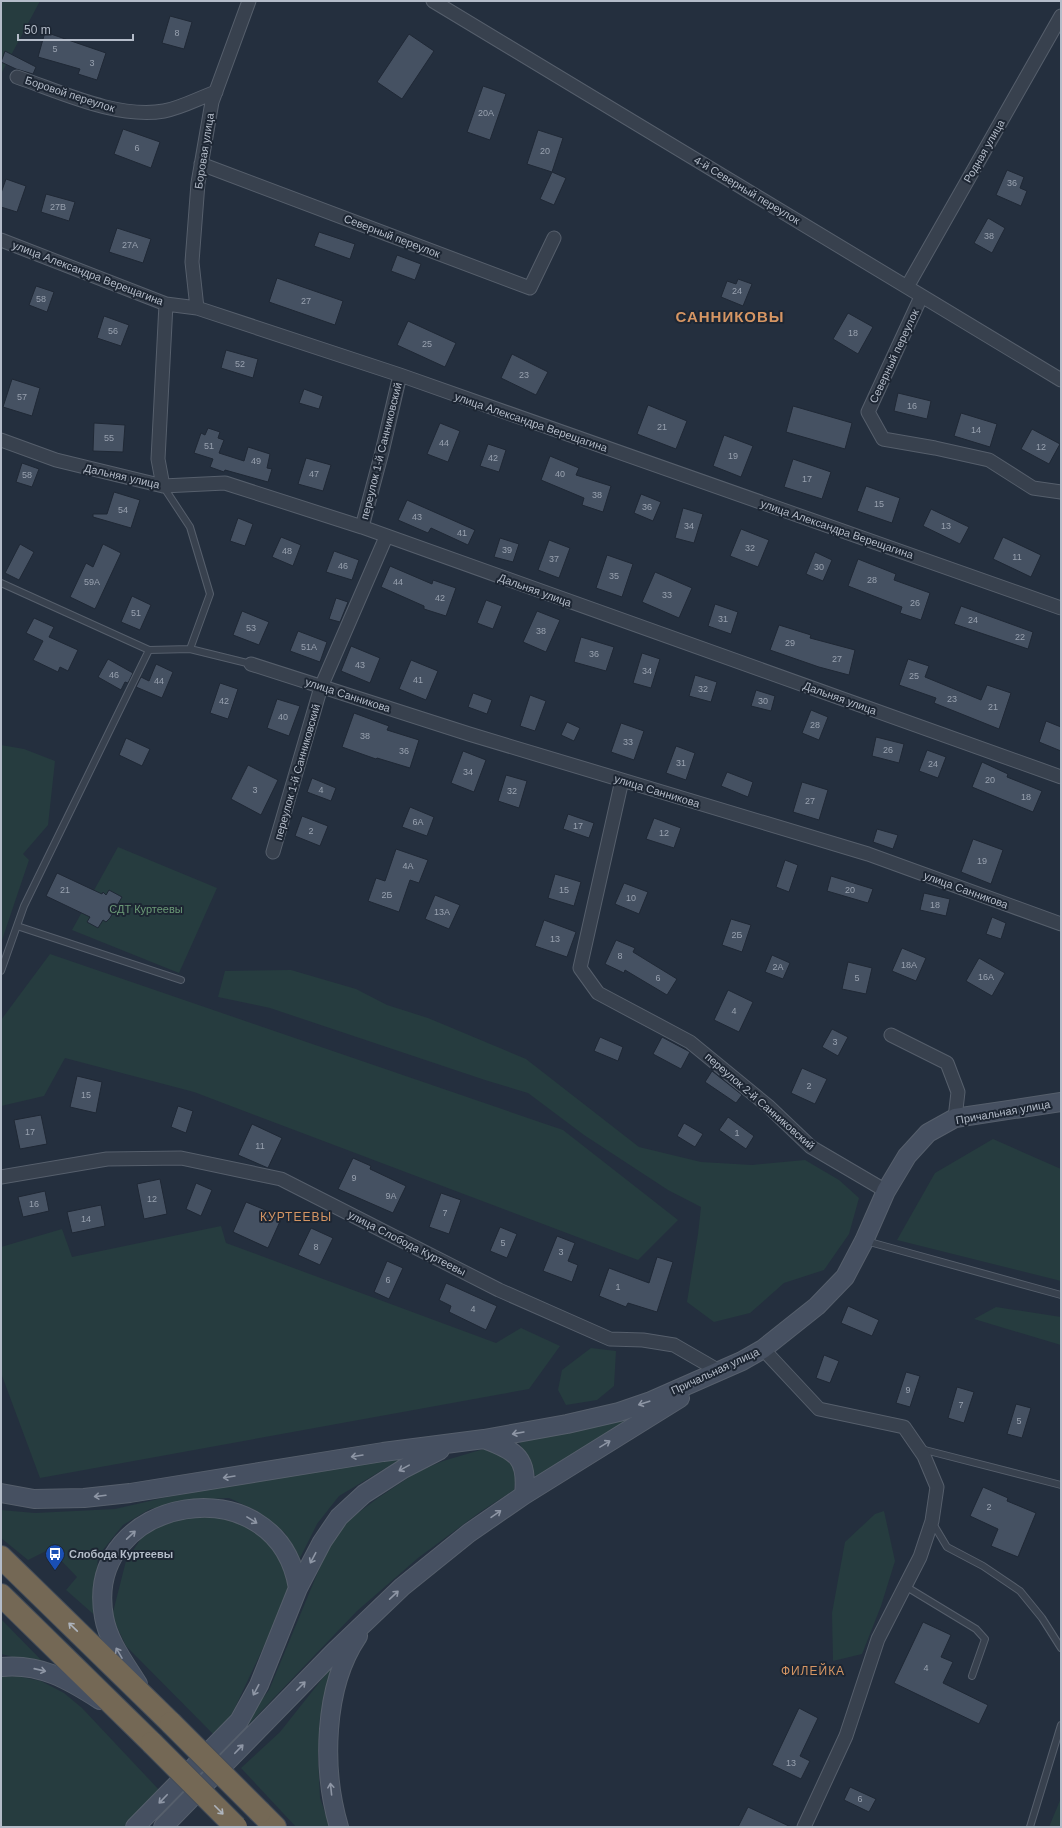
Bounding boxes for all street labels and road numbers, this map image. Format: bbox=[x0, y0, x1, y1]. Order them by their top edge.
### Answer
street label: Боровой переулок bbox=[24, 74, 117, 114]
street label: Боровая улица bbox=[192, 111, 216, 190]
street label: Родная улица bbox=[961, 117, 1007, 185]
street label: 4-й Северный переулок bbox=[692, 154, 802, 226]
street label: Северный переулок bbox=[342, 212, 442, 260]
street label: улица Александра Верещагина bbox=[11, 239, 166, 308]
street label: Северный переулок bbox=[867, 307, 921, 405]
street label: переулок 1-й Санниковский bbox=[358, 381, 404, 521]
street label: улица Александра Верещагина bbox=[453, 390, 610, 454]
street label: Дальняя улица bbox=[83, 461, 162, 491]
street label: улица Александра Верещагина bbox=[759, 497, 916, 561]
street label: Дальняя улица bbox=[497, 571, 574, 609]
street label: улица Санникова bbox=[304, 676, 393, 715]
street label: Дальняя улица bbox=[802, 679, 879, 717]
street label: переулок 1-й Санниковский bbox=[272, 703, 322, 841]
street label: улица Санникова bbox=[613, 772, 702, 810]
street label: улица Санникова bbox=[922, 869, 1011, 911]
street label: переулок 2-й Санниковский bbox=[703, 1050, 817, 1152]
street label: Причальная улица bbox=[955, 1098, 1052, 1126]
street label: улица Слобода Куртеевы bbox=[346, 1208, 468, 1278]
street label: Причальная улица bbox=[669, 1345, 762, 1397]

